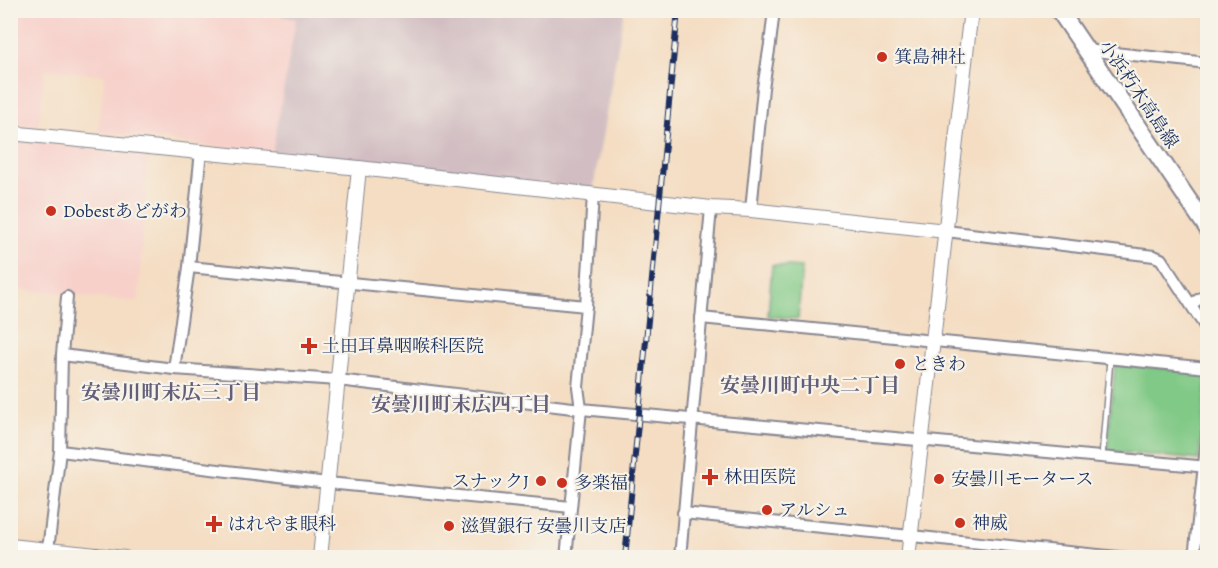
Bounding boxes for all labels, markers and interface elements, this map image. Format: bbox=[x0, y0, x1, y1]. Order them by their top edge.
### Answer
street label: 小浜朽木高島線 bbox=[1094, 35, 1184, 153]
place label: 箕島神社 bbox=[894, 45, 966, 69]
marker: 箕島神社 bbox=[875, 50, 889, 64]
place label: Dobestあどがわ bbox=[63, 199, 187, 223]
marker: Dobestあどがわ bbox=[44, 204, 58, 218]
place label: 土田耳鼻咽喉科医院 bbox=[322, 334, 484, 358]
marker: 土田耳鼻咽喉科医院 bbox=[300, 337, 318, 355]
place label: ときわ bbox=[912, 352, 966, 376]
marker: ときわ bbox=[893, 357, 907, 371]
district label: 安曇川町中央二丁目 bbox=[720, 372, 900, 399]
district label: 安曇川町末広三丁目 bbox=[81, 379, 261, 406]
district label: 安曇川町末広四丁目 bbox=[371, 391, 551, 418]
place label: 林田医院 bbox=[724, 465, 796, 489]
place label: 安曇川モータース bbox=[951, 467, 1093, 491]
marker: 林田医院 bbox=[701, 468, 719, 486]
place label: スナックJ bbox=[452, 469, 529, 493]
place label: 多楽福 bbox=[574, 471, 628, 495]
marker: 安曇川モータース bbox=[932, 472, 946, 486]
marker: スナックJ bbox=[534, 474, 548, 488]
marker: 多楽福 bbox=[555, 476, 569, 490]
place label: アルシュ bbox=[779, 498, 849, 522]
marker: アルシュ bbox=[760, 503, 774, 517]
place label: 神威 bbox=[972, 511, 1008, 535]
place label: はれやま眼科 bbox=[228, 512, 336, 536]
place label: 滋賀銀行 安曇川支店 bbox=[461, 514, 627, 538]
marker: はれやま眼科 bbox=[205, 515, 223, 533]
marker: 神威 bbox=[953, 516, 967, 530]
marker: 滋賀銀行 安曇川支店 bbox=[442, 519, 456, 533]

